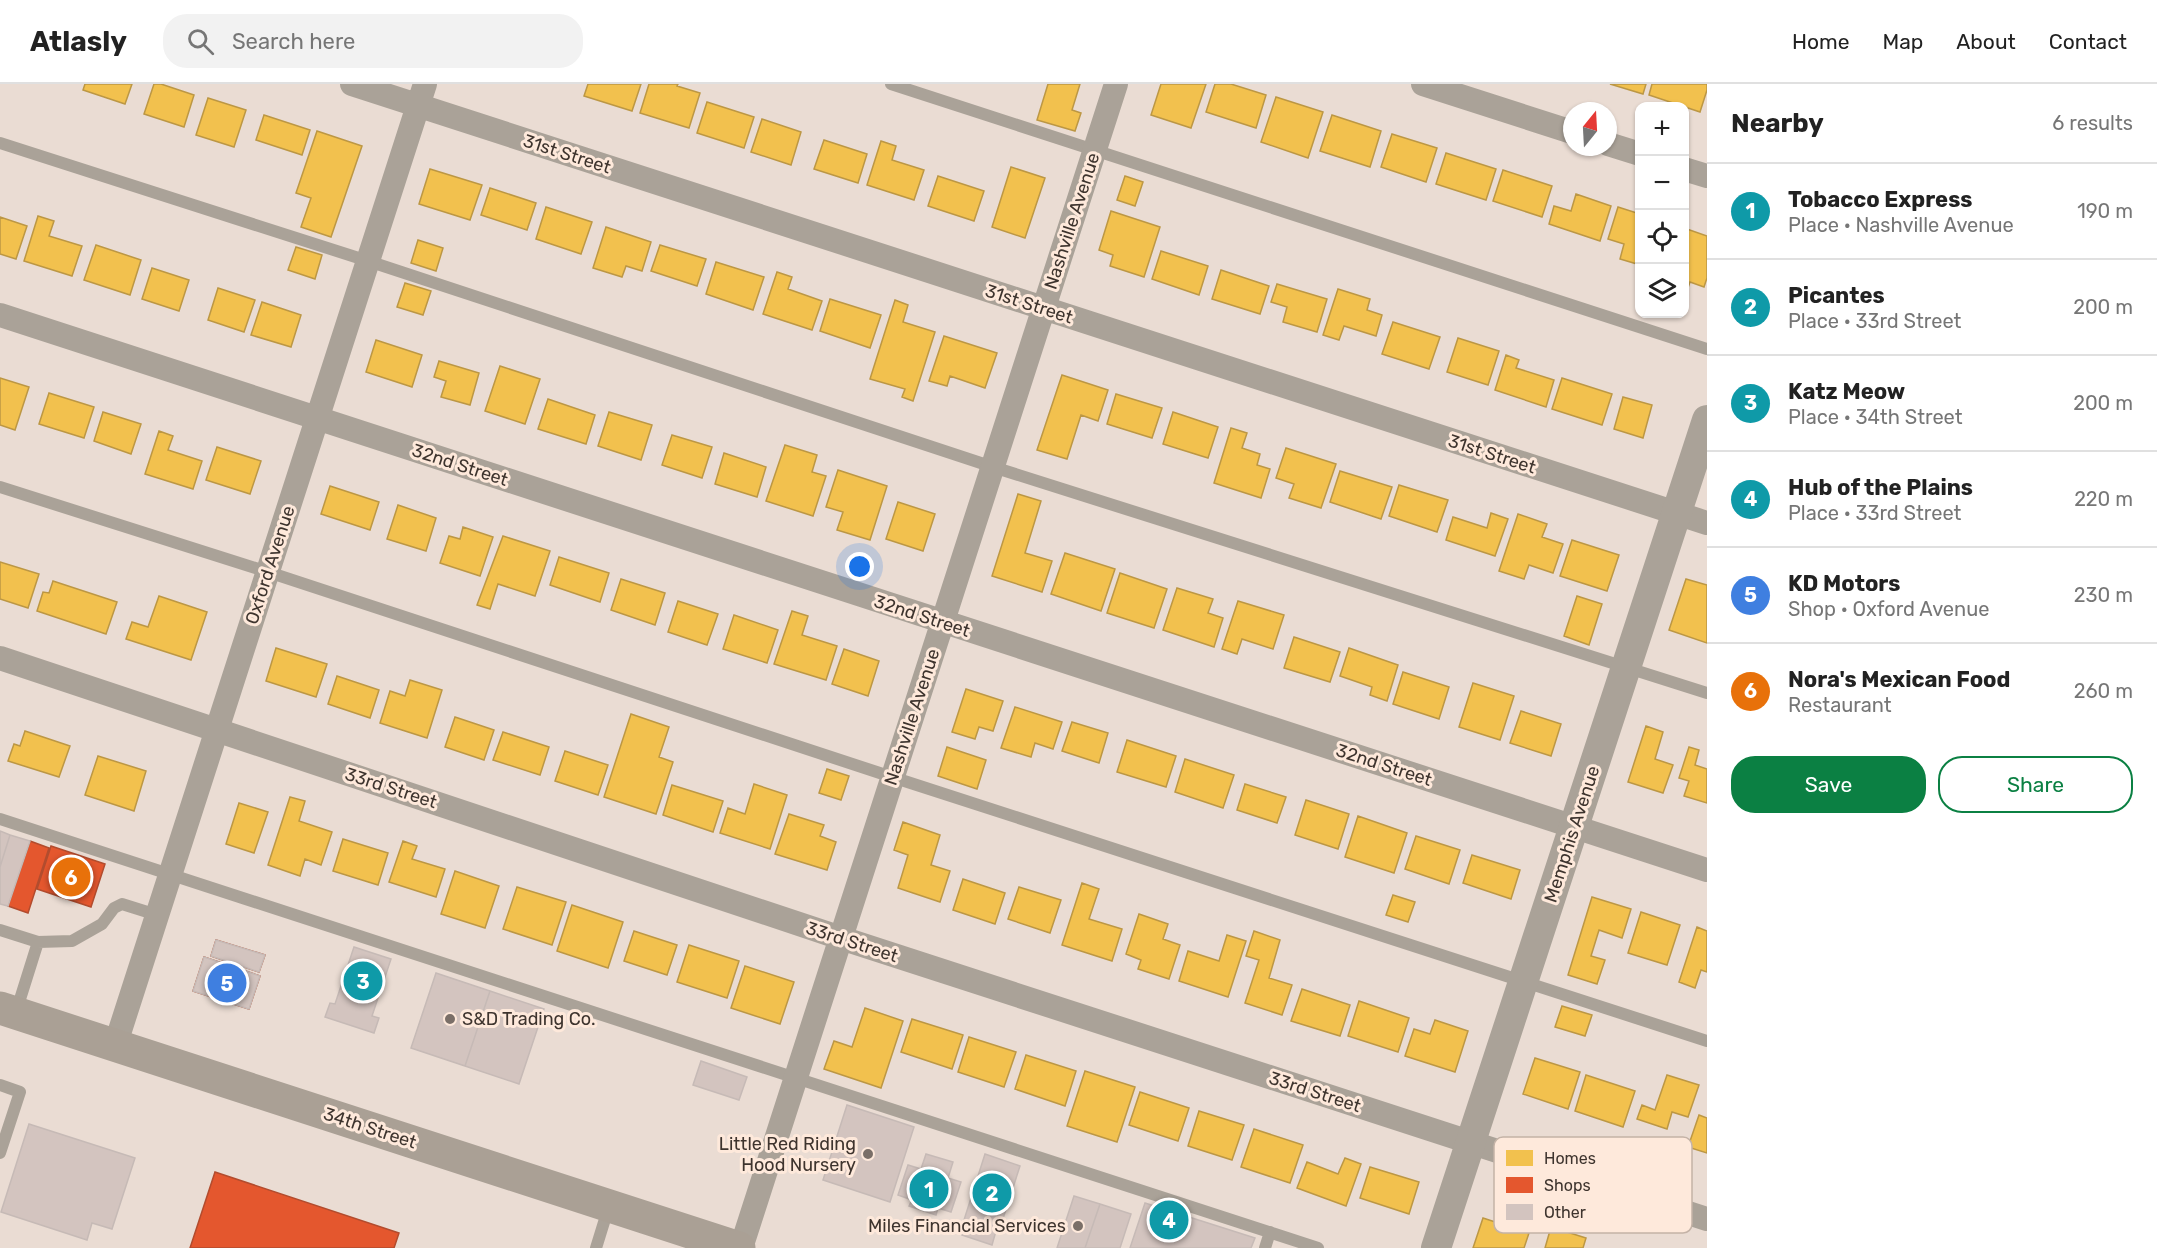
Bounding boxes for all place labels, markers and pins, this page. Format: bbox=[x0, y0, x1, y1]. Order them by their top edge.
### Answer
pin: 6 bbox=[52, 854, 90, 900]
pin: 3 bbox=[344, 958, 382, 1004]
pin: 5 bbox=[208, 960, 246, 1006]
place label: S&D Trading Co. bbox=[462, 1008, 595, 1030]
marker: S&D Trading Co. bbox=[443, 1012, 457, 1026]
place label: Little Red Riding Hood Nursery bbox=[719, 1133, 856, 1176]
marker: Little Red Riding Hood Nursery bbox=[861, 1147, 875, 1161]
pin: 1 bbox=[910, 1166, 948, 1212]
pin: 2 bbox=[972, 1170, 1012, 1216]
pin: 4 bbox=[1150, 1198, 1188, 1242]
place label: Miles Financial Services bbox=[868, 1215, 1066, 1237]
marker: Miles Financial Services bbox=[1071, 1219, 1085, 1233]

